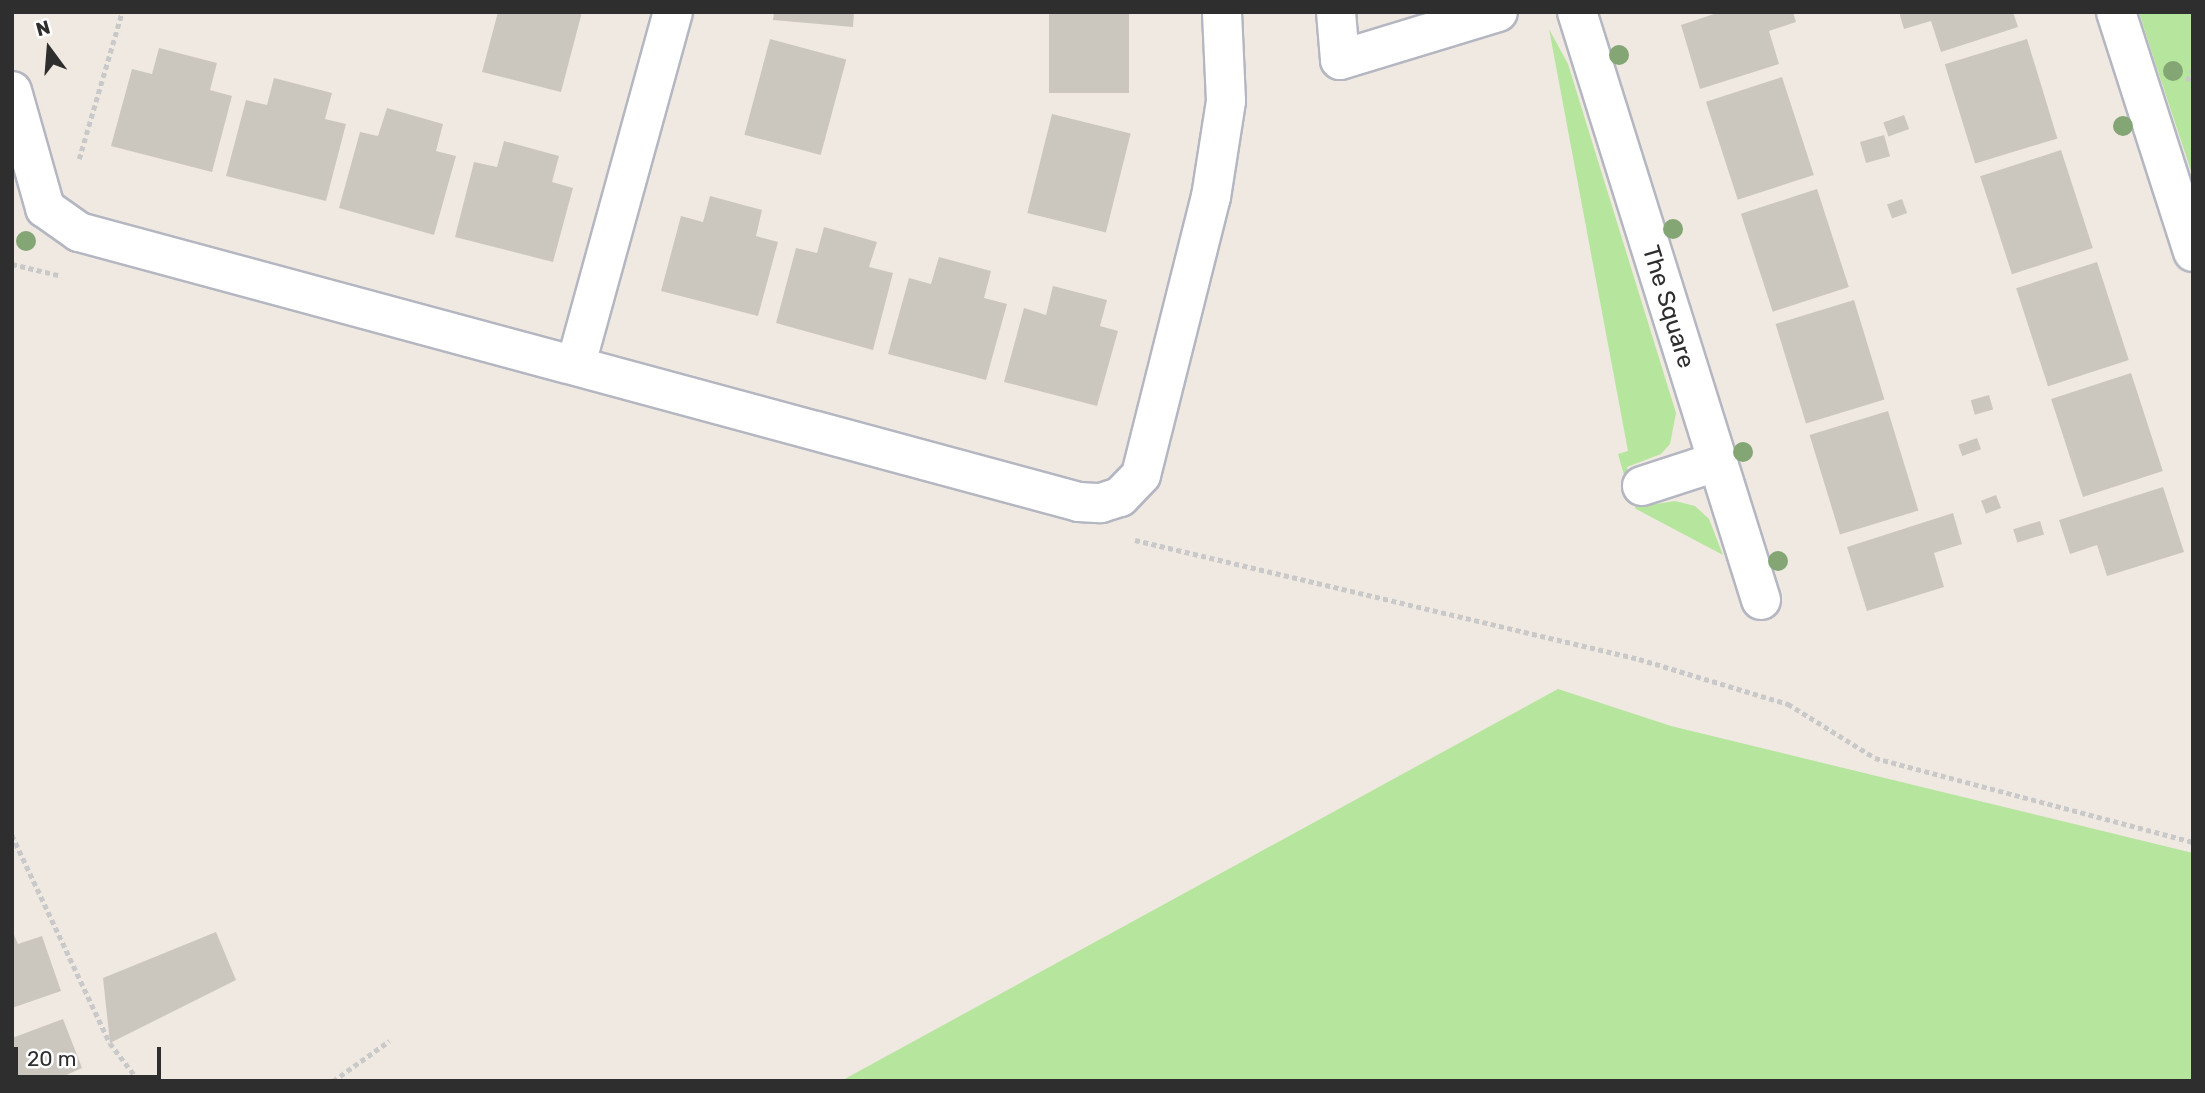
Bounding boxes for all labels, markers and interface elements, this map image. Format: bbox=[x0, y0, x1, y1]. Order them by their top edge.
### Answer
north arrow bbox=[14, 14, 84, 84]
text: N bbox=[33, 15, 53, 41]
street label: The Square bbox=[1636, 242, 1700, 372]
scale bar bbox=[18, 1034, 164, 1078]
text: 20 m bbox=[27, 1046, 76, 1071]

